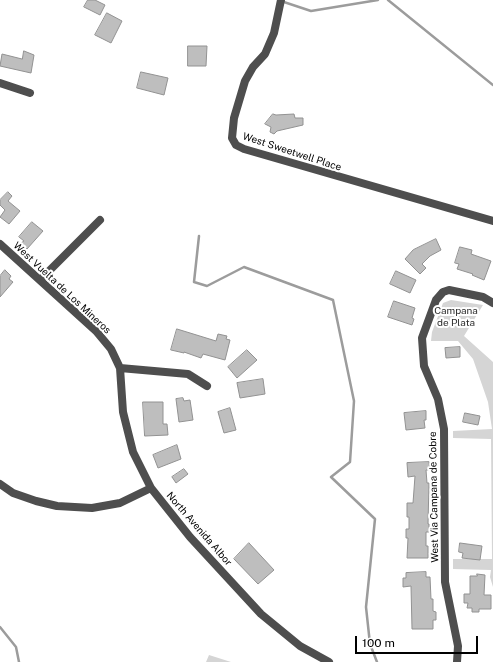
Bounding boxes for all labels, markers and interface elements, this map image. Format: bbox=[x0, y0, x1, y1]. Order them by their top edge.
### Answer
street label: West Sweetwell Place bbox=[241, 130, 343, 174]
street label: West Vuelta de Los Mineros bbox=[11, 240, 113, 336]
park label: Campana de Plata bbox=[434, 305, 478, 328]
street label: West Via Campana de Cobre bbox=[427, 431, 441, 563]
street label: North Avenida Albor bbox=[164, 490, 234, 568]
scale bar bbox=[357, 628, 480, 654]
text: 100 m bbox=[362, 636, 395, 650]

